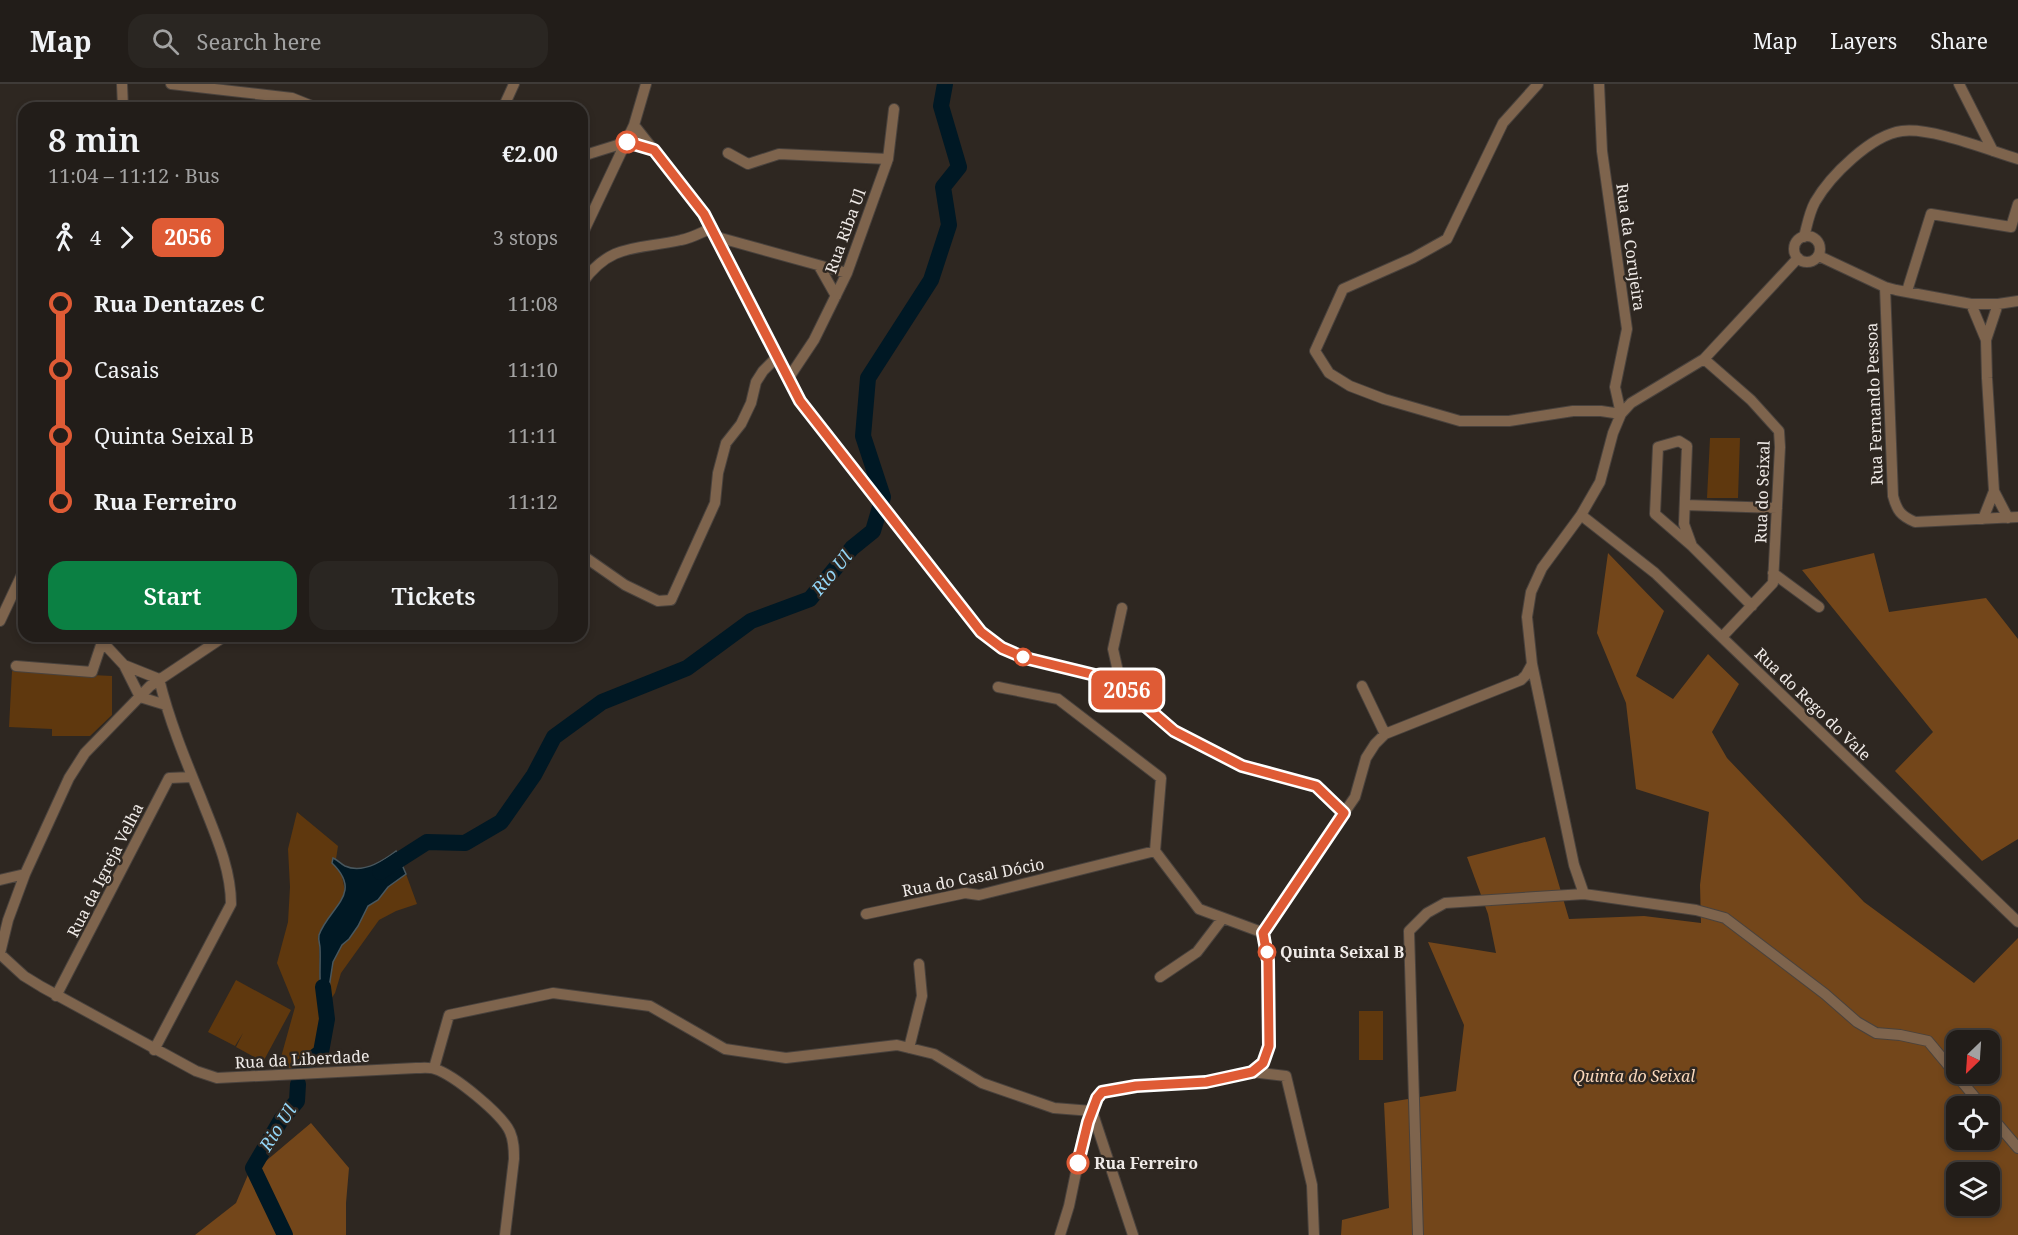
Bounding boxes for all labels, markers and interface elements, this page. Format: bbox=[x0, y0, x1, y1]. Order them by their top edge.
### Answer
search box bbox=[128, 14, 548, 68]
text: Map bbox=[30, 22, 92, 60]
icon: search bbox=[149, 25, 182, 58]
text: Search here bbox=[197, 26, 321, 56]
text: Map bbox=[1753, 27, 1797, 55]
text: Layers bbox=[1830, 27, 1897, 55]
text: Share bbox=[1930, 27, 1988, 55]
text: 8 min bbox=[48, 117, 140, 162]
unlabelled marker bbox=[616, 131, 638, 153]
text: €2.00 bbox=[502, 138, 558, 168]
text: 11:04 – 11:12 · Bus bbox=[48, 162, 219, 189]
street label: Rua da Corujeira bbox=[1611, 182, 1651, 312]
street label: Rua Riba Ul bbox=[819, 185, 871, 277]
icon: walk bbox=[48, 221, 81, 254]
icon: forward bbox=[110, 221, 143, 254]
text: 2056 bbox=[164, 223, 212, 251]
text: 4 bbox=[90, 224, 101, 251]
text: 3 stops bbox=[493, 224, 558, 251]
text: Rua Dentazes C bbox=[94, 288, 265, 318]
text: 11:08 bbox=[508, 290, 558, 317]
street label: Rua Fernando Pessoa bbox=[1860, 322, 1888, 486]
text: Casais bbox=[94, 354, 159, 384]
text: 11:10 bbox=[508, 356, 558, 383]
text: Quinta Seixal B bbox=[94, 420, 254, 450]
text: 11:11 bbox=[508, 422, 558, 449]
street label: Rua do Seixal bbox=[1749, 440, 1775, 544]
text: Rua Ferreiro bbox=[94, 486, 237, 516]
text: 11:12 bbox=[508, 488, 558, 515]
water label: Rio Ul bbox=[805, 545, 857, 600]
button: Start bbox=[48, 561, 297, 630]
button: Tickets bbox=[309, 561, 558, 630]
street label: Rua do Rego do Vale bbox=[1750, 643, 1876, 765]
unlabelled marker bbox=[1014, 648, 1032, 666]
line badge: 2056 bbox=[1085, 670, 1169, 710]
text: 2056 bbox=[1103, 676, 1151, 704]
street label: Rua da Igreja Velha bbox=[62, 799, 148, 941]
street label: Rua do Casal Dócio bbox=[900, 852, 1046, 902]
place label: Quinta Seixal B bbox=[1280, 941, 1405, 963]
marker: Quinta Seixal B bbox=[1258, 943, 1276, 961]
north arrow bbox=[1946, 1030, 2000, 1084]
map controls bbox=[1946, 1030, 2000, 1216]
street label: Rua da Liberdade bbox=[234, 1044, 370, 1074]
park label: Quinta do Seixal bbox=[1573, 1065, 1695, 1087]
button: locate bbox=[1946, 1096, 2000, 1150]
water label: Rio Ul bbox=[253, 1099, 301, 1156]
marker: Rua Ferreiro bbox=[1067, 1152, 1089, 1174]
place label: Rua Ferreiro bbox=[1094, 1152, 1198, 1174]
button: layers bbox=[1946, 1162, 2000, 1216]

